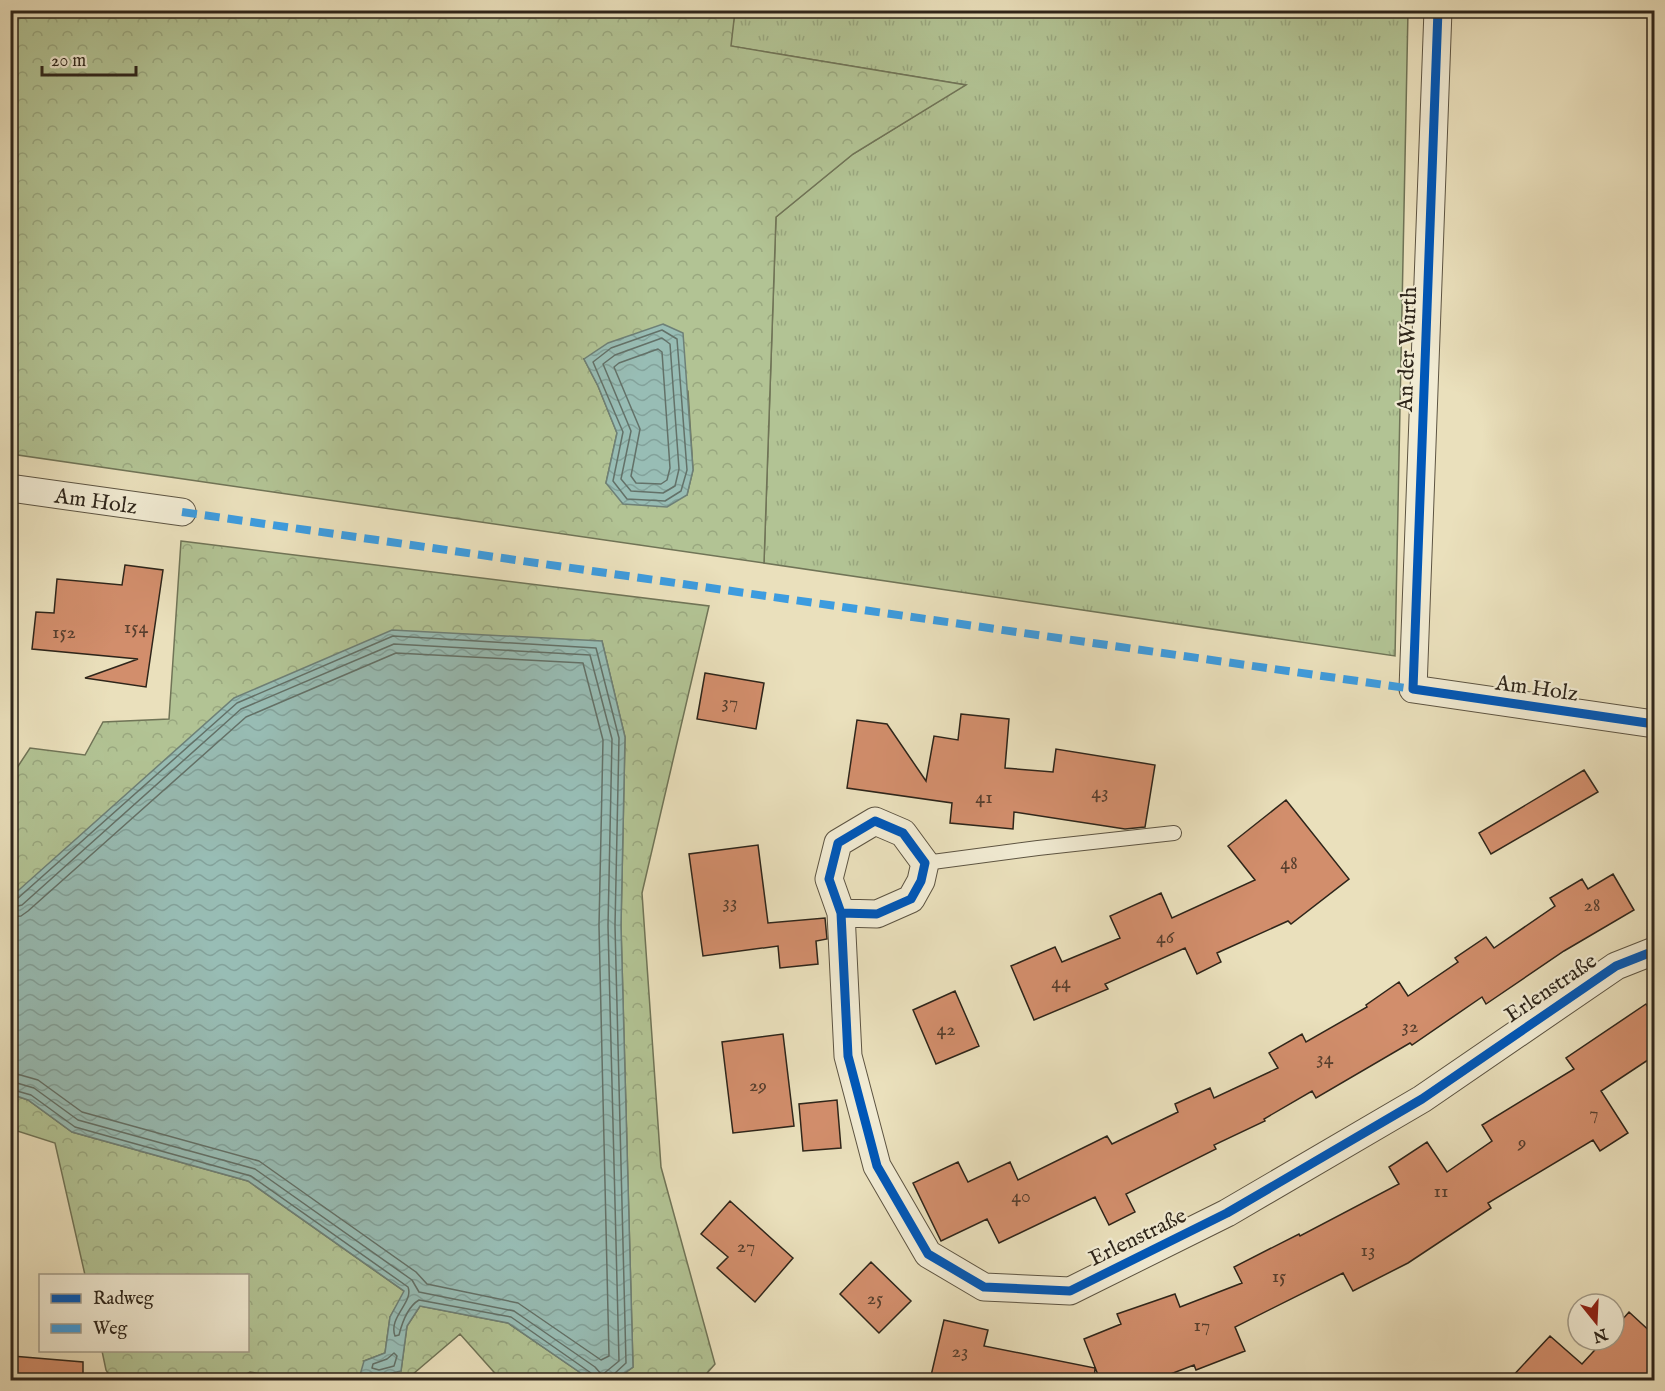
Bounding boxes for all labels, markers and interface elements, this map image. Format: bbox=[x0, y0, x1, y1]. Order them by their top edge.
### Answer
scale bar bbox=[42, 39, 136, 77]
text: 20 m bbox=[51, 50, 86, 73]
street label: An der Wurth bbox=[1392, 286, 1424, 413]
street label: Am Holz bbox=[52, 482, 139, 522]
house number: 154 bbox=[124, 615, 148, 640]
house number: 152 bbox=[52, 620, 76, 645]
street label: Am Holz bbox=[1493, 669, 1580, 709]
house number: 37 bbox=[722, 690, 738, 715]
house number: 43 bbox=[1091, 780, 1109, 805]
house number: 41 bbox=[975, 785, 993, 810]
house number: 48 bbox=[1280, 851, 1298, 876]
house number: 33 bbox=[723, 890, 737, 915]
house number: 28 bbox=[1583, 893, 1601, 918]
house number: 46 bbox=[1156, 925, 1175, 950]
street label: Erlenstraße bbox=[1500, 948, 1603, 1030]
house number: 44 bbox=[1051, 970, 1071, 995]
house number: 32 bbox=[1402, 1014, 1418, 1039]
house number: 42 bbox=[936, 1017, 956, 1042]
house number: 34 bbox=[1316, 1046, 1334, 1071]
house number: 29 bbox=[749, 1073, 767, 1098]
house number: 7 bbox=[1589, 1101, 1599, 1126]
house number: 9 bbox=[1517, 1130, 1526, 1155]
house number: 11 bbox=[1434, 1179, 1448, 1204]
house number: 40 bbox=[1011, 1184, 1031, 1209]
street label: Erlenstraße bbox=[1084, 1202, 1191, 1273]
house number: 27 bbox=[737, 1234, 755, 1259]
house number: 13 bbox=[1361, 1238, 1375, 1263]
house number: 15 bbox=[1272, 1264, 1286, 1289]
legend bbox=[39, 1274, 249, 1352]
house number: 25 bbox=[867, 1286, 883, 1311]
text: Radweg bbox=[93, 1288, 154, 1311]
north arrow bbox=[1566, 1292, 1626, 1352]
house number: 17 bbox=[1194, 1313, 1210, 1338]
text: Weg bbox=[93, 1318, 128, 1341]
text: N bbox=[1590, 1322, 1611, 1346]
house number: 23 bbox=[952, 1339, 968, 1364]

